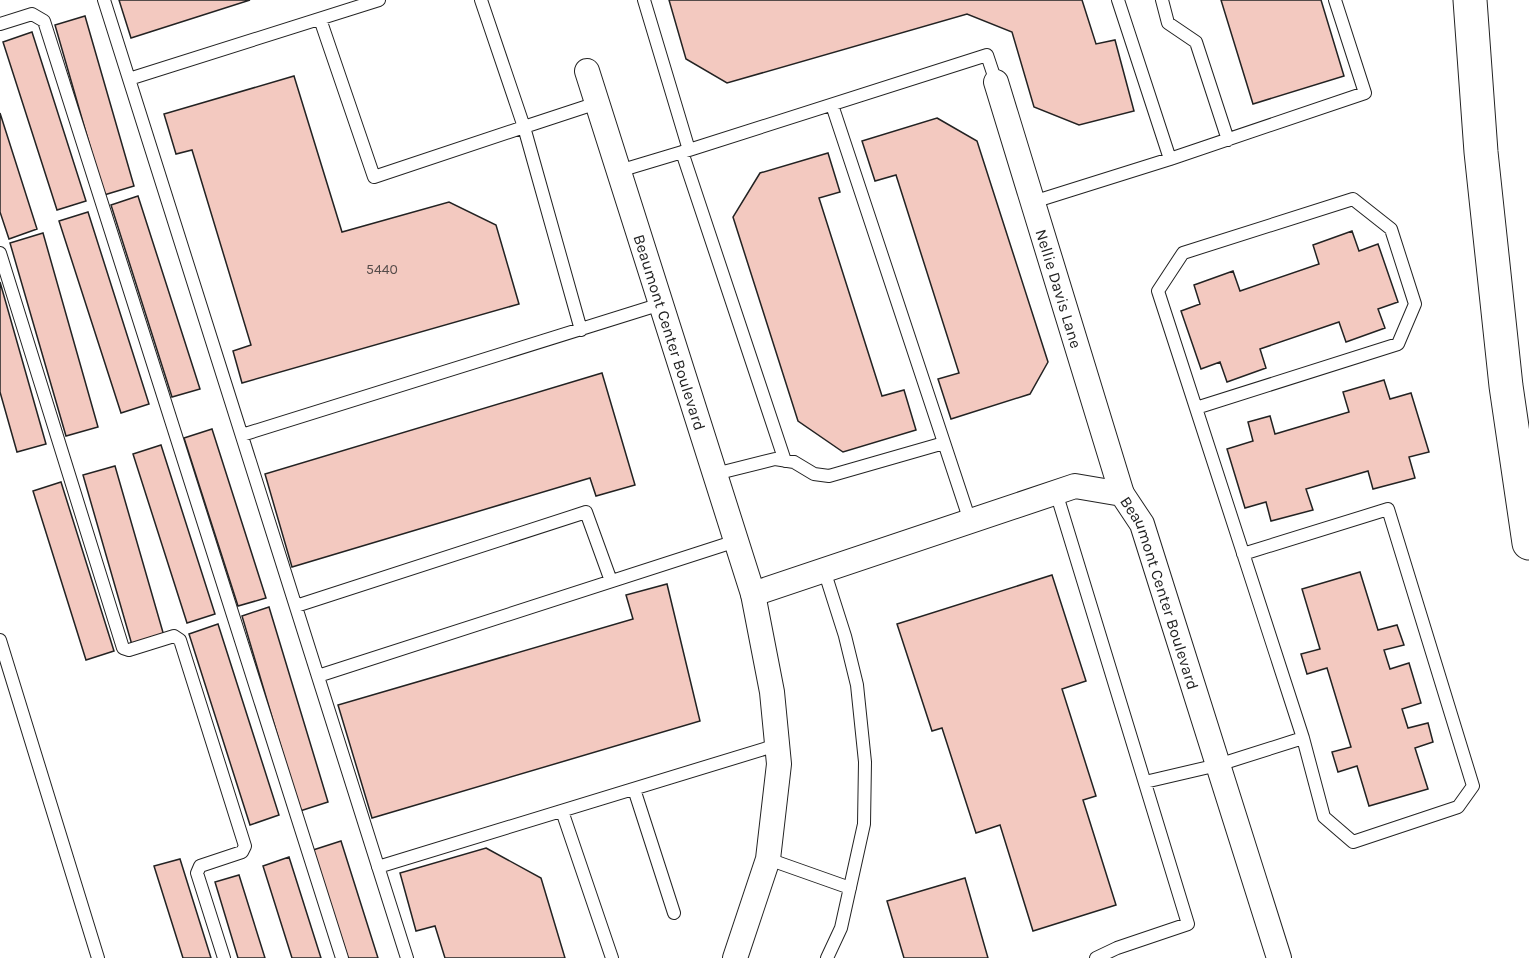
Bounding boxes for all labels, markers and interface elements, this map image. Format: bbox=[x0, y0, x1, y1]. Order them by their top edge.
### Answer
street label: Nellie Davis Lane bbox=[1032, 227, 1086, 351]
street label: Beaumont Center Boulevard bbox=[629, 232, 709, 433]
house number: 5440 bbox=[366, 261, 398, 278]
street label: Beaumont Center Boulevard bbox=[1116, 493, 1203, 692]

